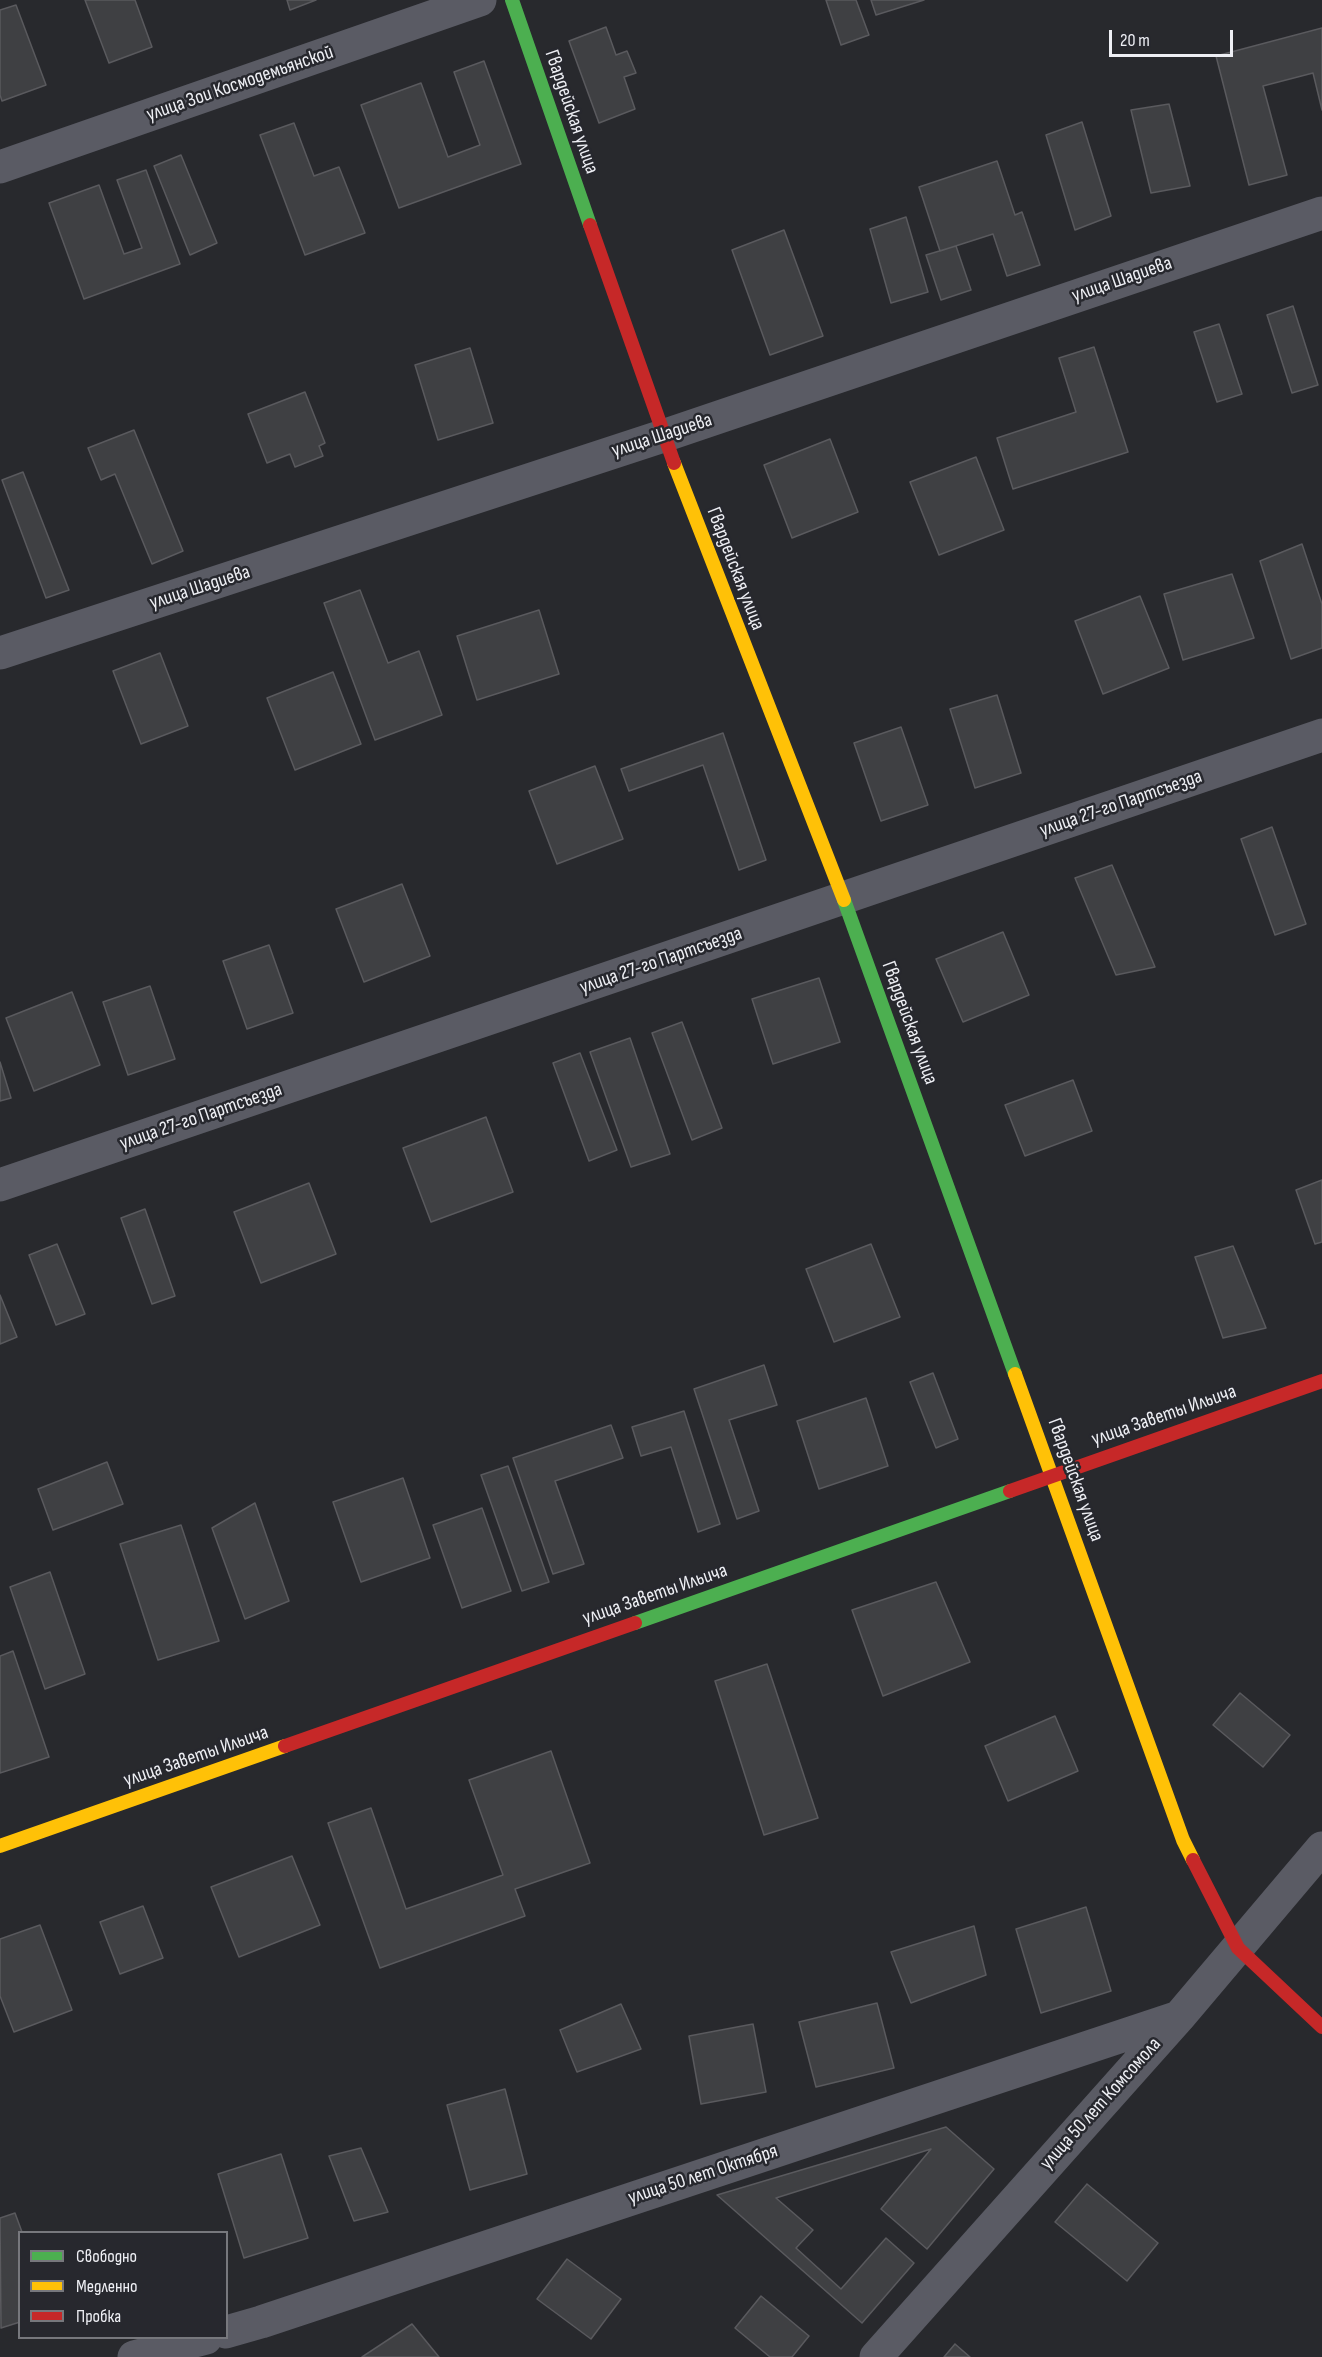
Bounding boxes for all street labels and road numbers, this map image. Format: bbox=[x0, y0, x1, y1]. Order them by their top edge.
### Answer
street label: улица Зои Космодемьянской bbox=[143, 41, 337, 127]
street label: Гвардейская улица bbox=[539, 47, 603, 177]
street label: улица Шадиева bbox=[1069, 252, 1175, 308]
street label: улица Шадиева bbox=[609, 408, 715, 464]
street label: Гвардейская улица bbox=[701, 504, 769, 634]
street label: улица Шадиева bbox=[147, 560, 253, 616]
street label: улица 27-го Партсъезда bbox=[1037, 765, 1205, 843]
street label: улица 27-го Партсъезда bbox=[577, 922, 745, 1000]
street label: Гвардейская улица bbox=[876, 958, 942, 1088]
street label: улица 27-го Партсъезда bbox=[117, 1078, 285, 1156]
street label: улица Заветы Ильича bbox=[1089, 1380, 1239, 1452]
street label: Гвардейская улица bbox=[1042, 1415, 1108, 1545]
street label: улица Заветы Ильича bbox=[580, 1559, 730, 1631]
street label: улица Заветы Ильича bbox=[121, 1721, 271, 1793]
street label: улица 50 лет Комсомола bbox=[1035, 2033, 1167, 2175]
street label: улица 50 лет Октября bbox=[625, 2139, 781, 2211]

